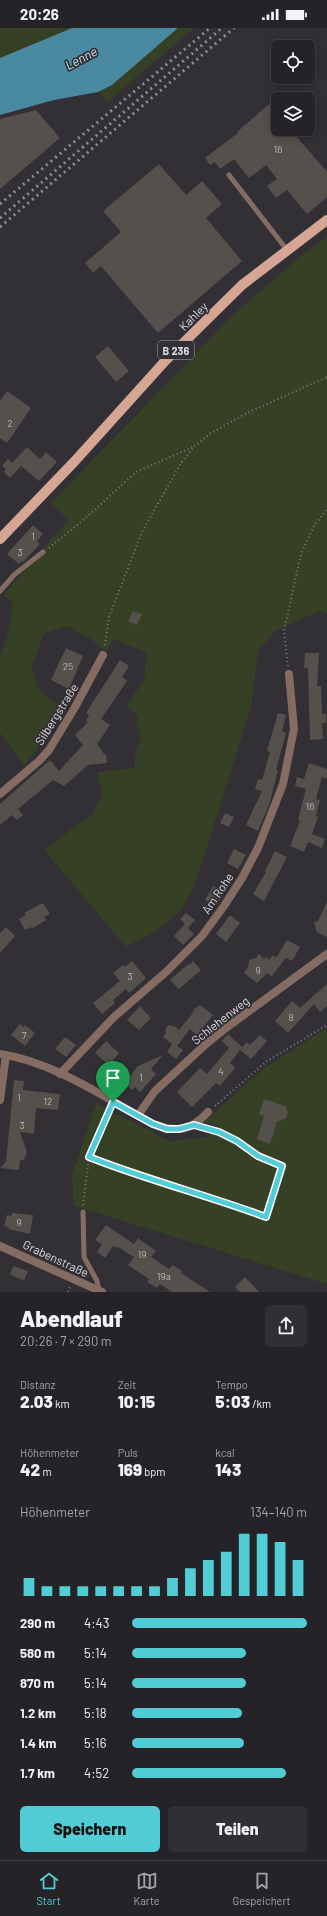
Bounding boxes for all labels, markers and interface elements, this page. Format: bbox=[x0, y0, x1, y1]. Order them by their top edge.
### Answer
text: 20:26 bbox=[20, 5, 59, 23]
map controls bbox=[271, 40, 315, 136]
button: locate bbox=[271, 40, 315, 84]
water label: Lenne bbox=[62, 43, 100, 73]
button: layers bbox=[271, 92, 315, 136]
house number: 16 bbox=[274, 143, 282, 155]
street label: Kahley bbox=[176, 299, 210, 333]
road number: B 236 bbox=[158, 341, 194, 359]
house number: 2 bbox=[7, 417, 13, 429]
house number: 1 bbox=[31, 530, 35, 542]
house number: 3 bbox=[17, 546, 23, 558]
house number: 25 bbox=[63, 660, 73, 672]
street label: Silbergstraße bbox=[32, 681, 80, 747]
house number: 16 bbox=[306, 800, 314, 812]
street label: Am Rohe bbox=[198, 870, 236, 916]
house number: 9 bbox=[255, 964, 261, 976]
house number: 3 bbox=[127, 970, 133, 982]
street label: Schlehenweg bbox=[188, 993, 252, 1047]
house number: 8 bbox=[288, 1011, 294, 1023]
house number: 7 bbox=[22, 1029, 27, 1041]
pin bbox=[96, 1061, 130, 1102]
house number: 4 bbox=[218, 1065, 224, 1077]
icon: arrive bbox=[102, 1067, 124, 1089]
house number: 1 bbox=[139, 1071, 143, 1083]
house number: 1 bbox=[17, 1091, 21, 1103]
house number: 12 bbox=[44, 1095, 52, 1107]
house number: 3 bbox=[19, 1119, 25, 1131]
house number: 9 bbox=[16, 1216, 22, 1228]
street label: Grabenstraße bbox=[21, 1237, 91, 1279]
house number: 19 bbox=[138, 1248, 146, 1260]
house number: 19a bbox=[157, 1270, 171, 1282]
text: Abendlauf bbox=[20, 1305, 123, 1331]
button: share bbox=[265, 1305, 307, 1347]
text: 20:26 · 7 × 290 m bbox=[20, 1333, 112, 1349]
text: Distanz bbox=[20, 1378, 55, 1391]
text: Zeit bbox=[118, 1378, 136, 1391]
text: Tempo bbox=[215, 1378, 248, 1391]
text: 2.03 bbox=[20, 1391, 53, 1411]
text: 10:15 bbox=[118, 1391, 155, 1411]
text: 5:03 bbox=[215, 1391, 250, 1411]
text: km bbox=[53, 1397, 70, 1410]
text: /km bbox=[250, 1397, 271, 1410]
text: Höhenmeter bbox=[20, 1446, 79, 1459]
text: Puls bbox=[118, 1446, 138, 1459]
text: kcal bbox=[215, 1446, 235, 1459]
text: 42 bbox=[20, 1459, 40, 1479]
text: 169 bbox=[118, 1459, 142, 1479]
text: 143 bbox=[215, 1459, 241, 1479]
text: m bbox=[40, 1465, 52, 1478]
text: bpm bbox=[142, 1465, 165, 1478]
text: Höhenmeter bbox=[20, 1504, 90, 1520]
text: 134–140 m bbox=[250, 1504, 307, 1520]
text: 290 m bbox=[20, 1615, 55, 1631]
text: 4:43 bbox=[84, 1615, 109, 1631]
text: 580 m bbox=[20, 1645, 55, 1661]
text: 5:14 bbox=[84, 1645, 107, 1661]
text: 870 m bbox=[20, 1675, 54, 1691]
text: 5:14 bbox=[84, 1675, 107, 1691]
text: 1.2 km bbox=[20, 1705, 56, 1721]
text: 5:18 bbox=[84, 1705, 106, 1721]
text: 1.4 km bbox=[20, 1735, 56, 1751]
text: 5:16 bbox=[84, 1735, 106, 1751]
text: 1.7 km bbox=[20, 1765, 55, 1781]
text: 4:52 bbox=[84, 1765, 109, 1781]
button: Speichern bbox=[20, 1806, 160, 1852]
button: Teilen bbox=[168, 1806, 307, 1852]
tab: Start bbox=[36, 1870, 61, 1907]
tab: Karte bbox=[133, 1870, 160, 1907]
tab: Gespeichert bbox=[233, 1870, 291, 1907]

